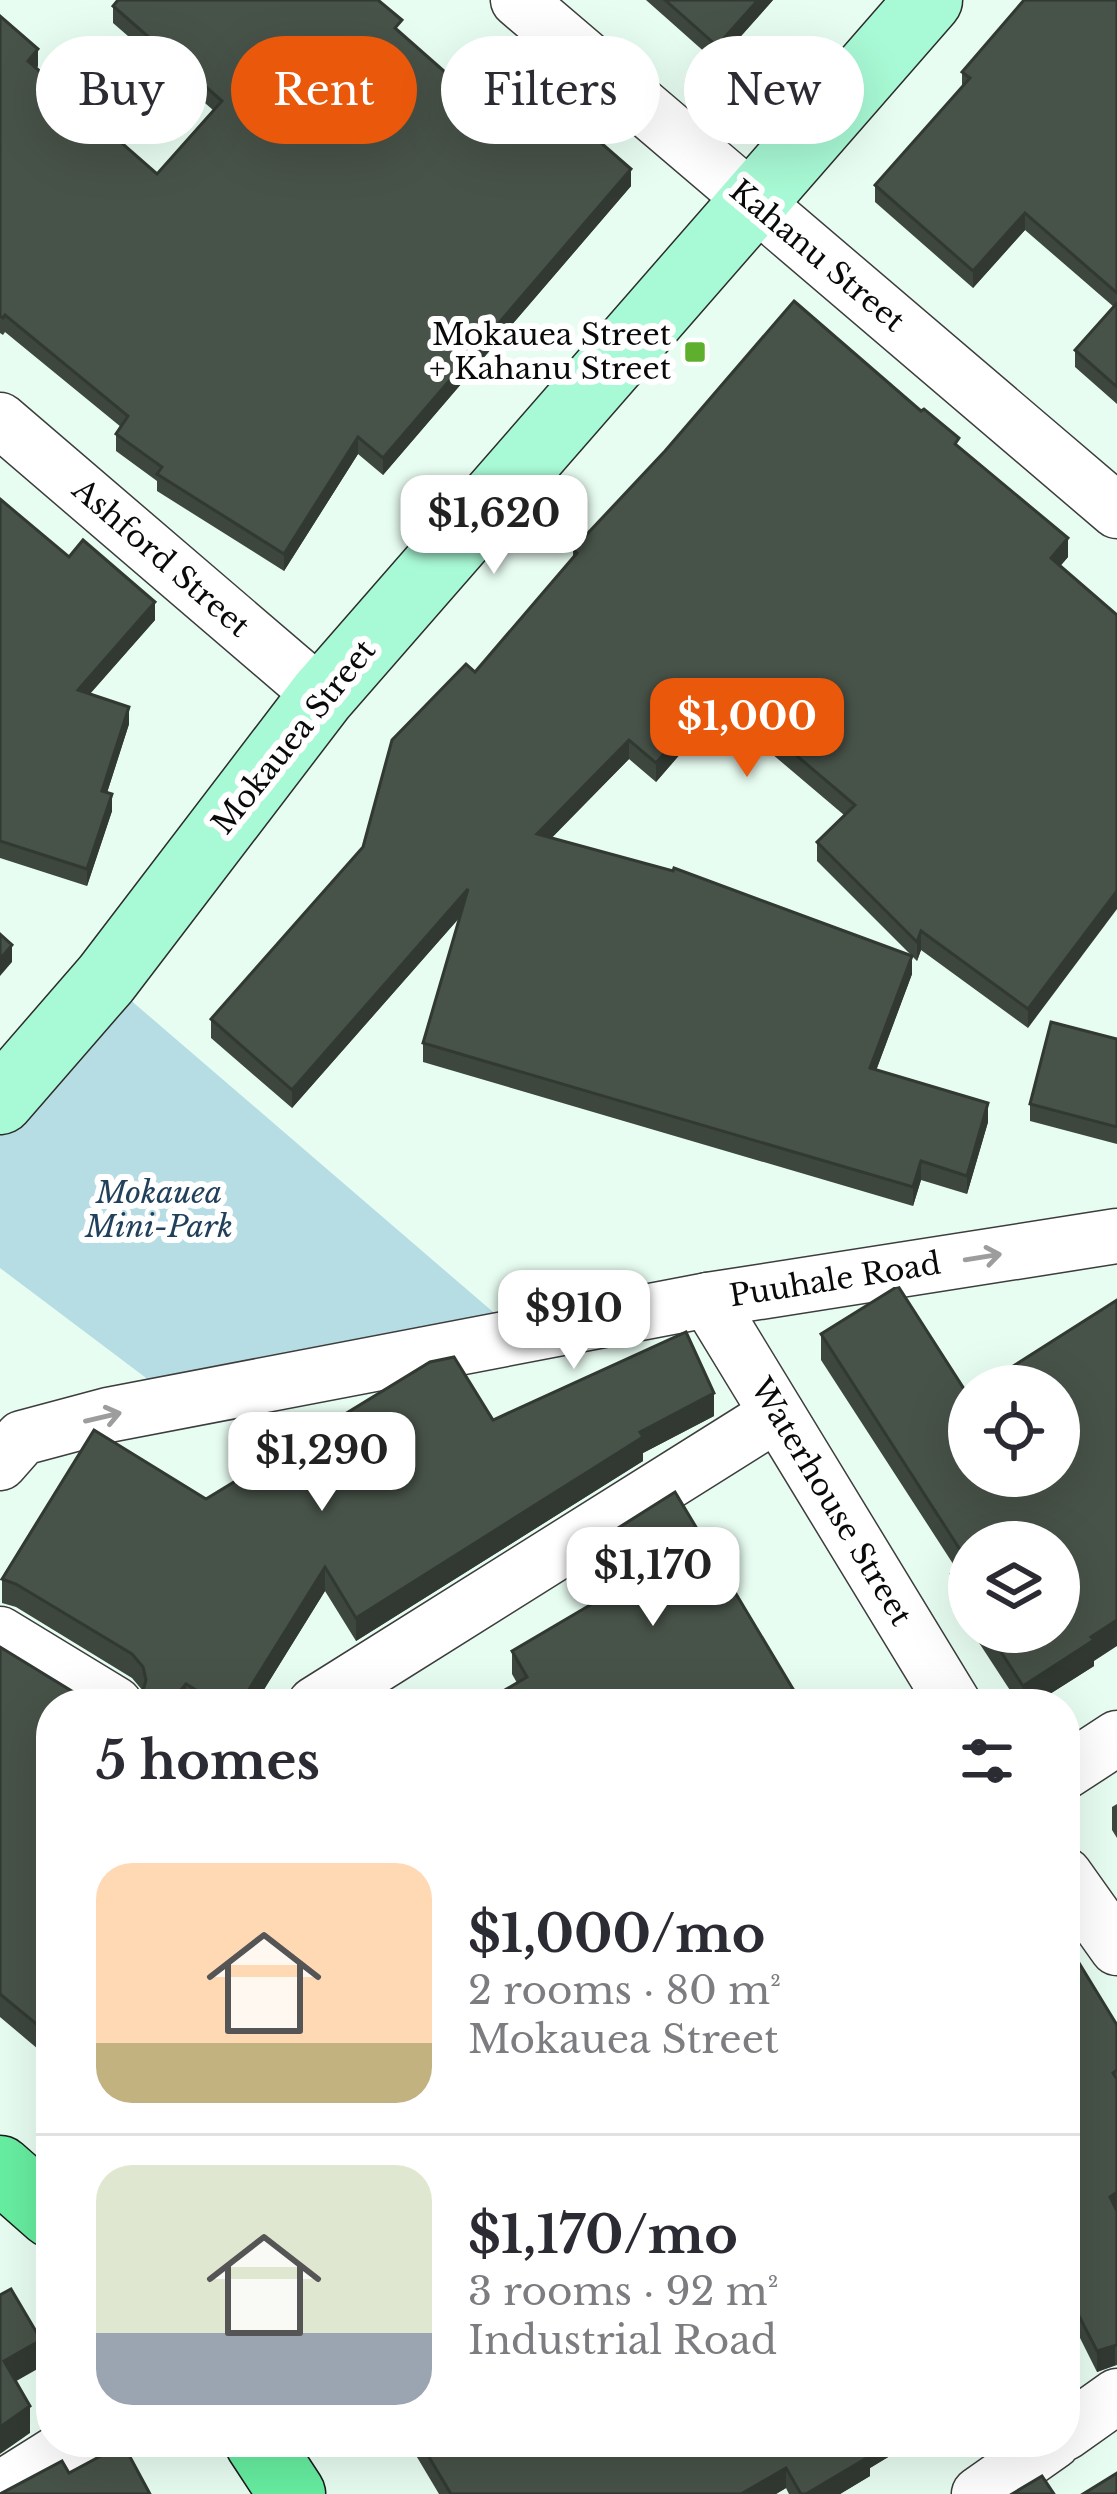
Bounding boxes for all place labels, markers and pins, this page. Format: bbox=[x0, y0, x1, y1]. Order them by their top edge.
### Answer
place label: Mokauea Street + Kahanu Street bbox=[429, 316, 672, 387]
marker: Mokauea Street + Kahanu Street bbox=[682, 339, 708, 365]
pin: $1,620 bbox=[396, 475, 592, 577]
pin: $1,000 bbox=[649, 678, 845, 780]
pin: $910 bbox=[503, 1270, 645, 1372]
pin: $1,290 bbox=[224, 1412, 420, 1514]
pin: $1,170 bbox=[555, 1527, 751, 1629]

